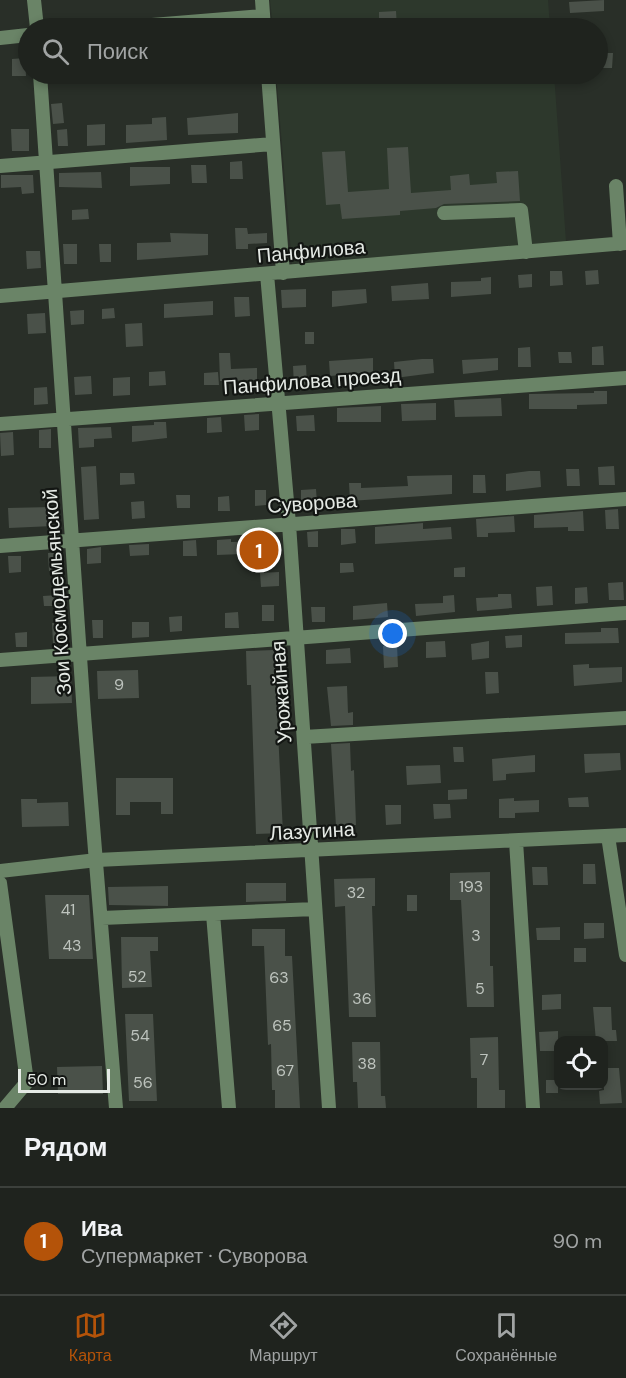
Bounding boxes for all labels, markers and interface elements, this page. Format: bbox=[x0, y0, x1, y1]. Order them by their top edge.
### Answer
search box bbox=[18, 18, 608, 84]
icon: search bbox=[39, 35, 72, 68]
text: Поиск bbox=[87, 37, 148, 66]
street label: Панфилова bbox=[256, 233, 367, 269]
street label: Панфилова проезд bbox=[222, 362, 402, 400]
street label: Суворова bbox=[266, 487, 359, 519]
street label: Зои Космодемьянской bbox=[37, 488, 77, 696]
pin: 1 bbox=[240, 528, 278, 572]
your location bbox=[378, 619, 407, 648]
street label: Урожайная bbox=[264, 640, 298, 744]
house number: 9 bbox=[114, 674, 124, 695]
street label: Лазутина bbox=[269, 816, 356, 846]
house number: 193 bbox=[459, 876, 483, 897]
house number: 32 bbox=[347, 882, 365, 903]
house number: 41 bbox=[61, 899, 75, 920]
house number: 3 bbox=[471, 925, 481, 946]
house number: 43 bbox=[62, 935, 82, 956]
house number: 52 bbox=[128, 966, 146, 987]
house number: 63 bbox=[269, 967, 289, 988]
house number: 5 bbox=[475, 978, 485, 999]
house number: 36 bbox=[352, 988, 372, 1009]
house number: 65 bbox=[272, 1015, 292, 1036]
house number: 54 bbox=[130, 1025, 150, 1046]
map controls bbox=[554, 1036, 608, 1090]
button: locate bbox=[554, 1036, 608, 1090]
house number: 7 bbox=[480, 1049, 488, 1070]
house number: 38 bbox=[357, 1053, 377, 1074]
house number: 67 bbox=[276, 1060, 294, 1081]
scale bar bbox=[18, 1066, 110, 1094]
text: 50 m bbox=[27, 1069, 66, 1090]
house number: 56 bbox=[133, 1072, 153, 1093]
text: Рядом bbox=[24, 1130, 107, 1164]
text: Ива bbox=[81, 1214, 122, 1243]
text: 1 bbox=[40, 1228, 47, 1254]
text: 90 m bbox=[553, 1228, 602, 1254]
text: Супермаркет · Суворова bbox=[81, 1243, 307, 1269]
tab: Карта bbox=[69, 1309, 112, 1366]
tab: Маршрут bbox=[249, 1309, 318, 1366]
tab: Сохранённые bbox=[455, 1309, 557, 1366]

